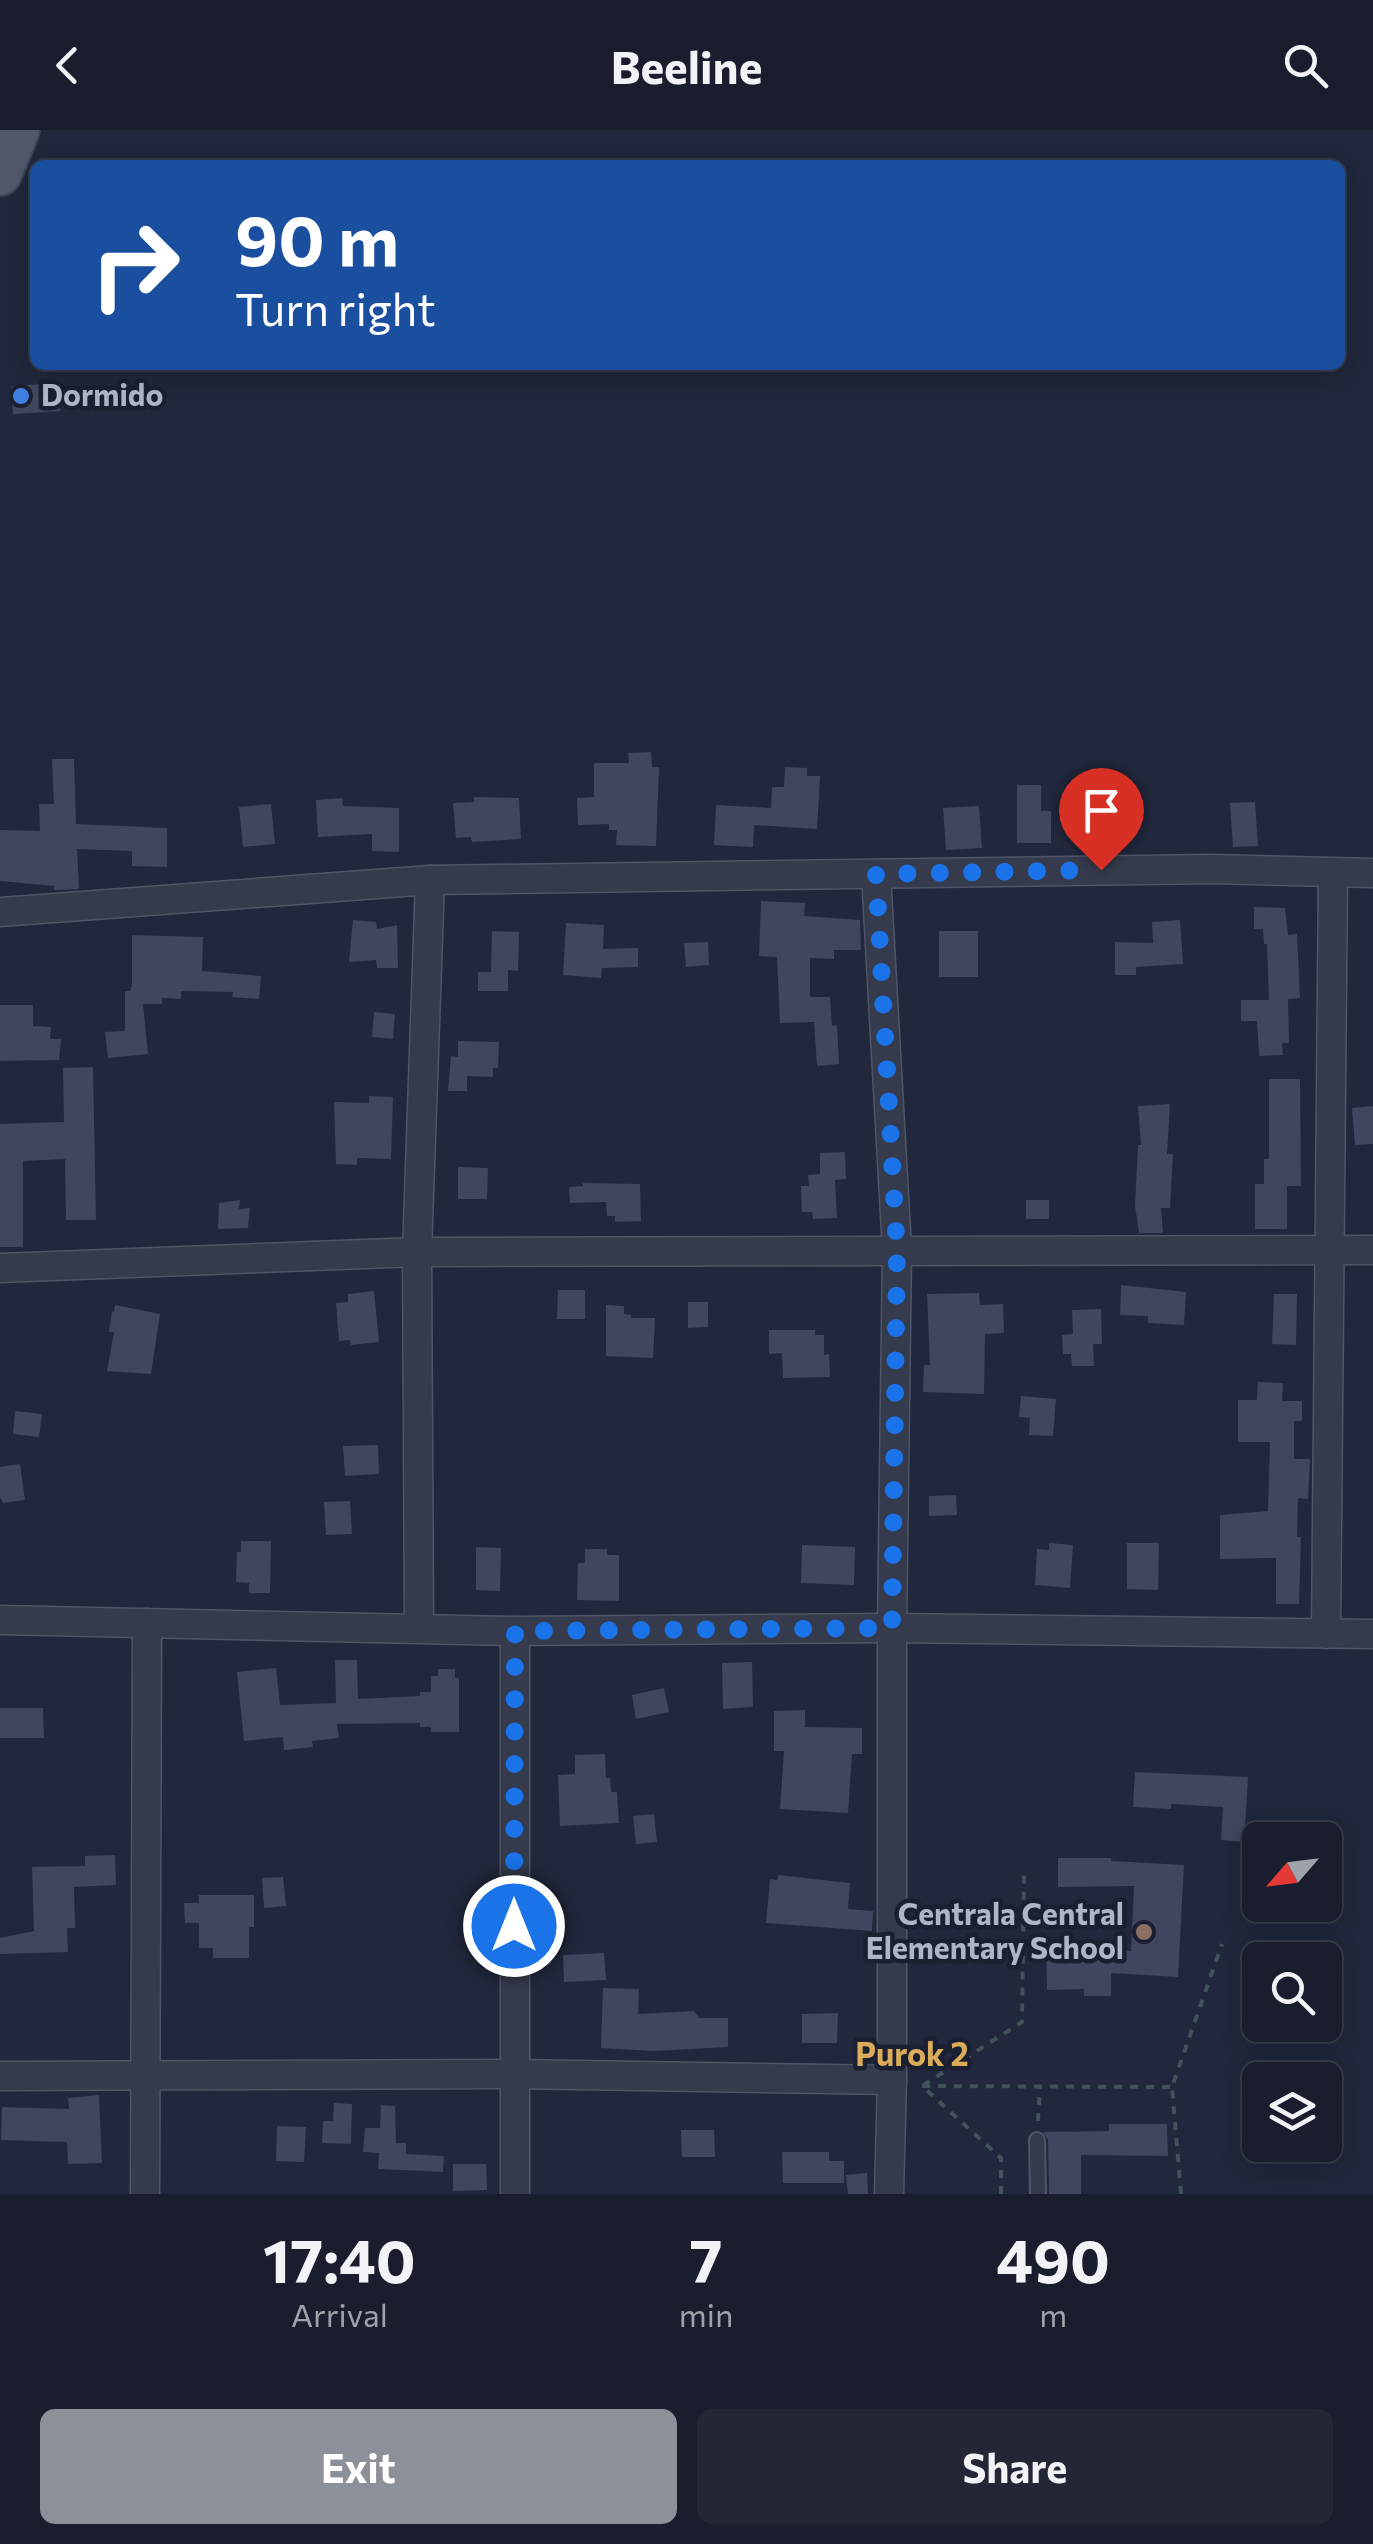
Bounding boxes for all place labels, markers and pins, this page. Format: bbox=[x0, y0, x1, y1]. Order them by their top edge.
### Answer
place label: Dormido bbox=[41, 375, 163, 412]
marker: Dormido bbox=[10, 385, 32, 407]
pin bbox=[1059, 768, 1144, 871]
place label: Centrala Central Elementary School bbox=[866, 1894, 1124, 1965]
marker: Centrala Central Elementary School bbox=[1133, 1921, 1155, 1943]

